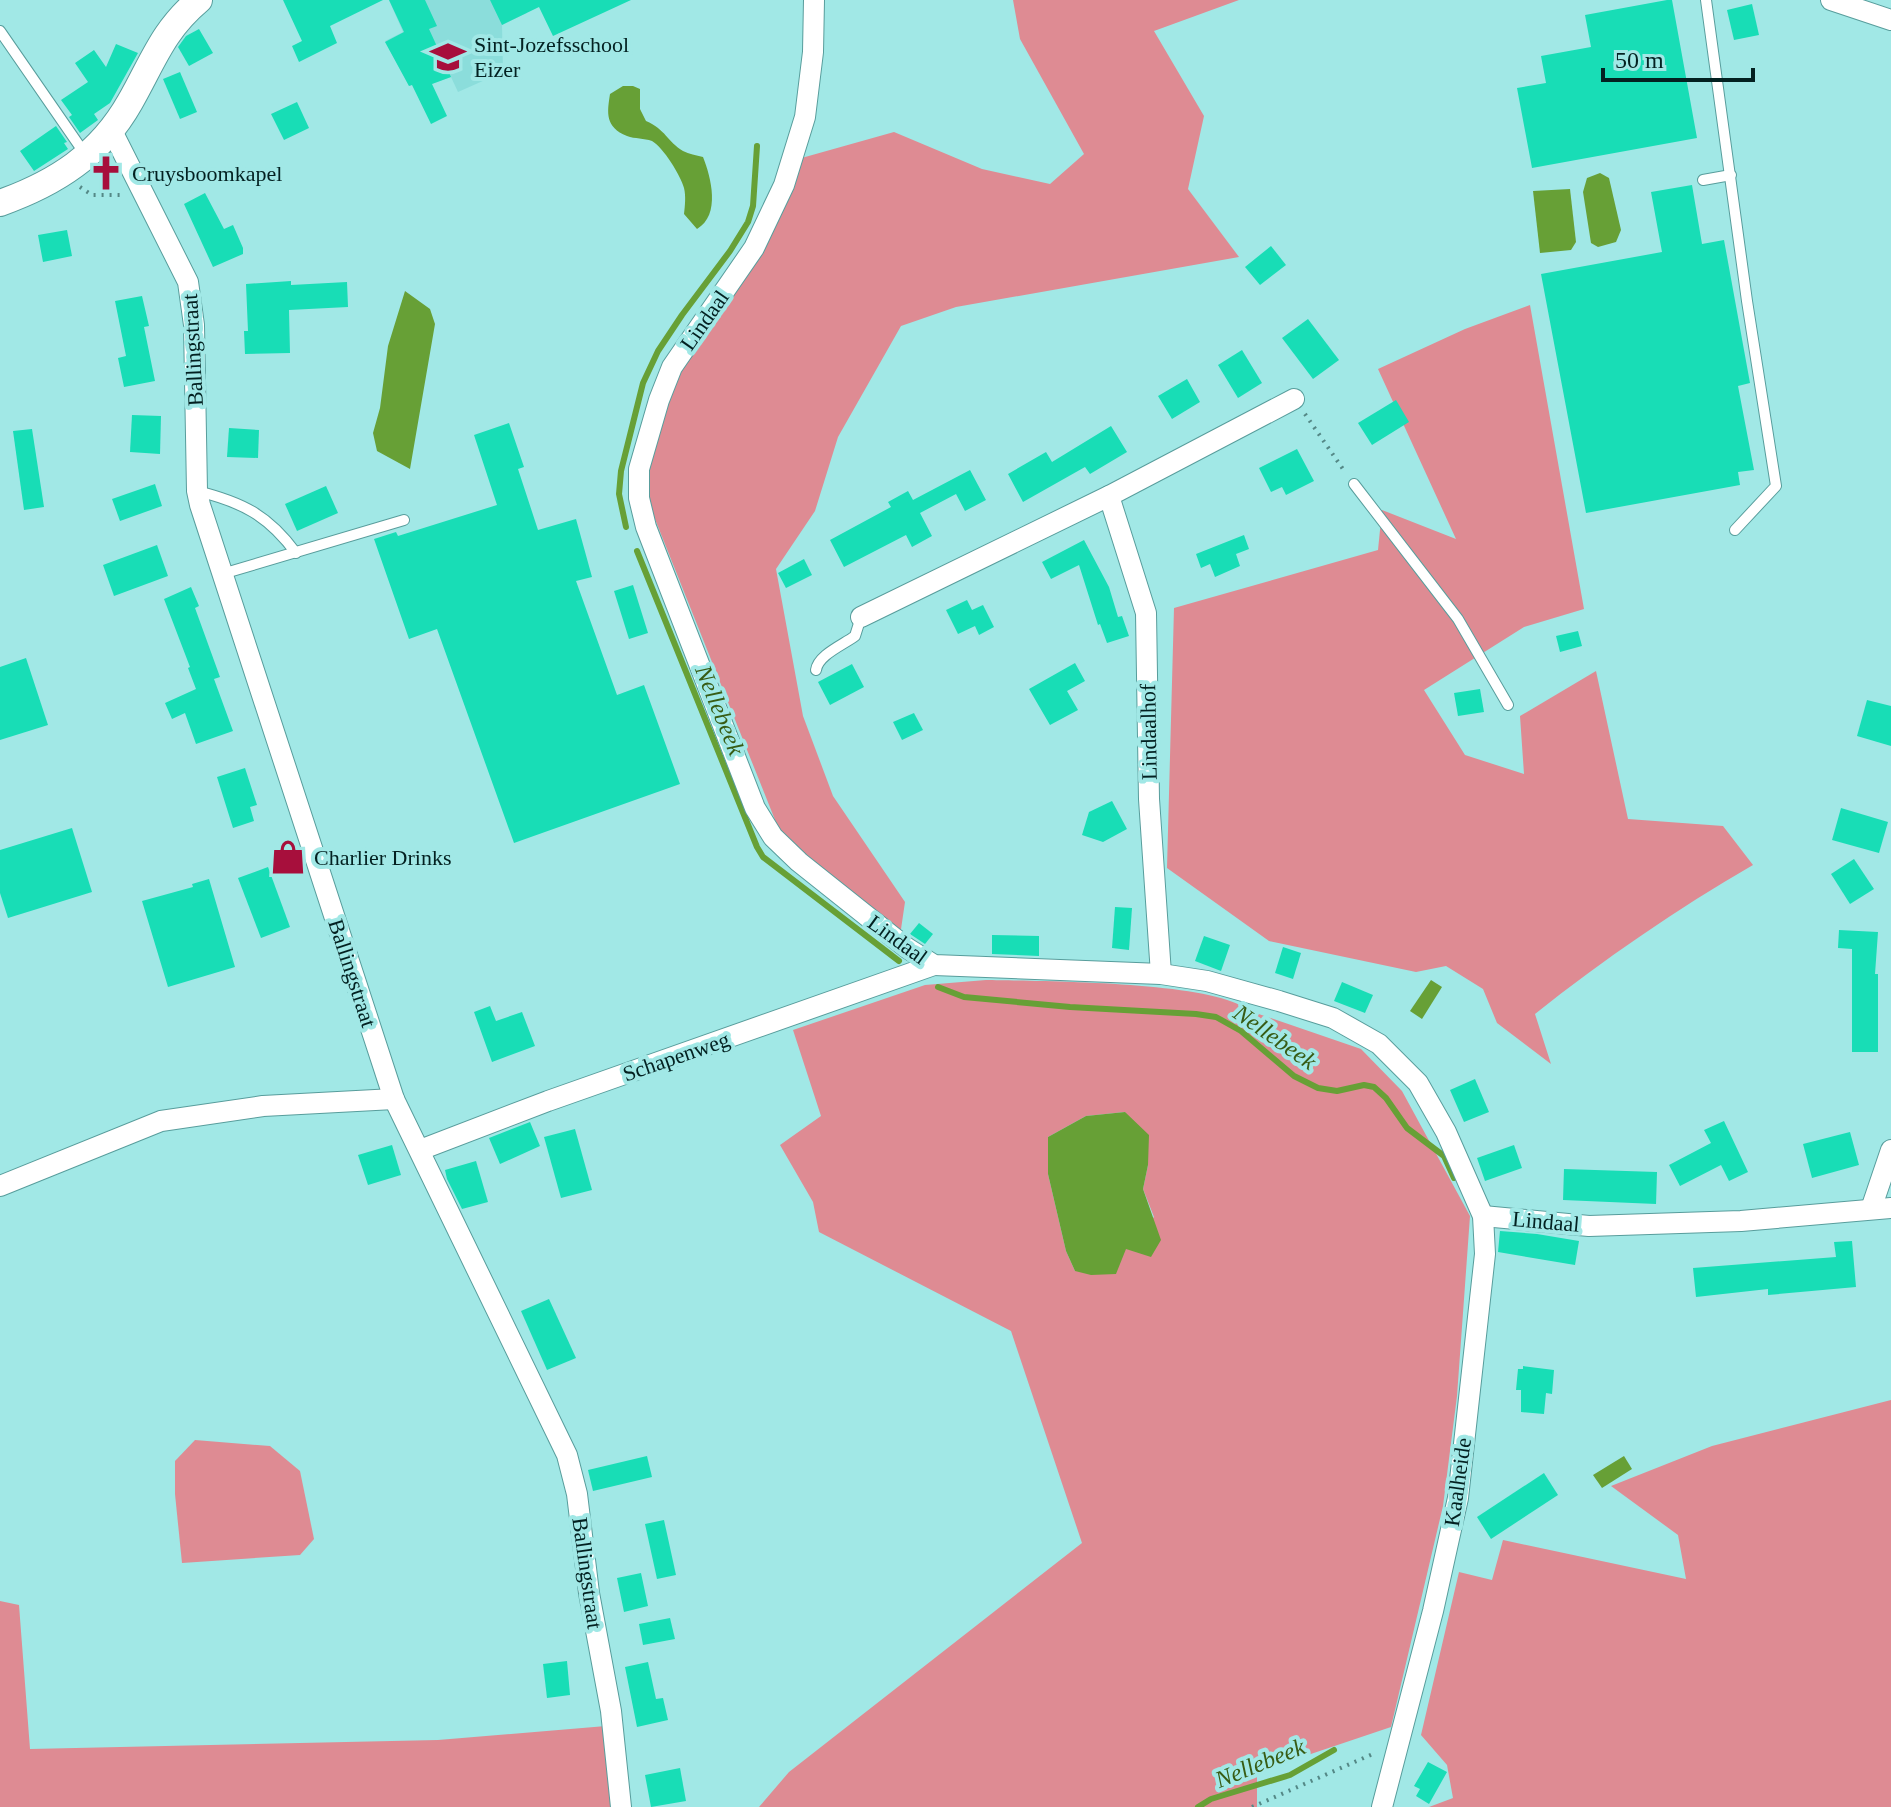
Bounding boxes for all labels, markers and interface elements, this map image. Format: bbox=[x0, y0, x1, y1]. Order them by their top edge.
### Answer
place label: Sint-Jozefsschool Eizer bbox=[474, 32, 629, 82]
scale bar bbox=[1603, 32, 1753, 82]
school or university icon: Sint-Jozefsschool Eizer bbox=[429, 38, 467, 76]
text: 50 m bbox=[1615, 47, 1664, 73]
church icon: Cruysboomkapel bbox=[87, 154, 125, 192]
place label: Cruysboomkapel bbox=[132, 161, 282, 186]
street label: Lindaal bbox=[675, 286, 734, 355]
street label: Ballingstraat bbox=[177, 293, 208, 407]
water label: Nellebeek bbox=[690, 660, 750, 759]
street label: Lindaalhof bbox=[1135, 683, 1162, 780]
shop icon: Charlier Drinks bbox=[269, 838, 307, 876]
place label: Charlier Drinks bbox=[314, 845, 451, 870]
street label: Lindaal bbox=[863, 910, 932, 969]
street label: Ballingstraat bbox=[323, 916, 382, 1030]
water label: Nellebeek bbox=[1228, 999, 1321, 1075]
street label: Schapenweg bbox=[620, 1027, 733, 1086]
street label: Lindaal bbox=[1511, 1206, 1581, 1237]
street label: Kaalheide bbox=[1439, 1436, 1476, 1528]
street label: Ballingstraat bbox=[567, 1516, 608, 1630]
water label: Nellebeek bbox=[1210, 1733, 1309, 1793]

